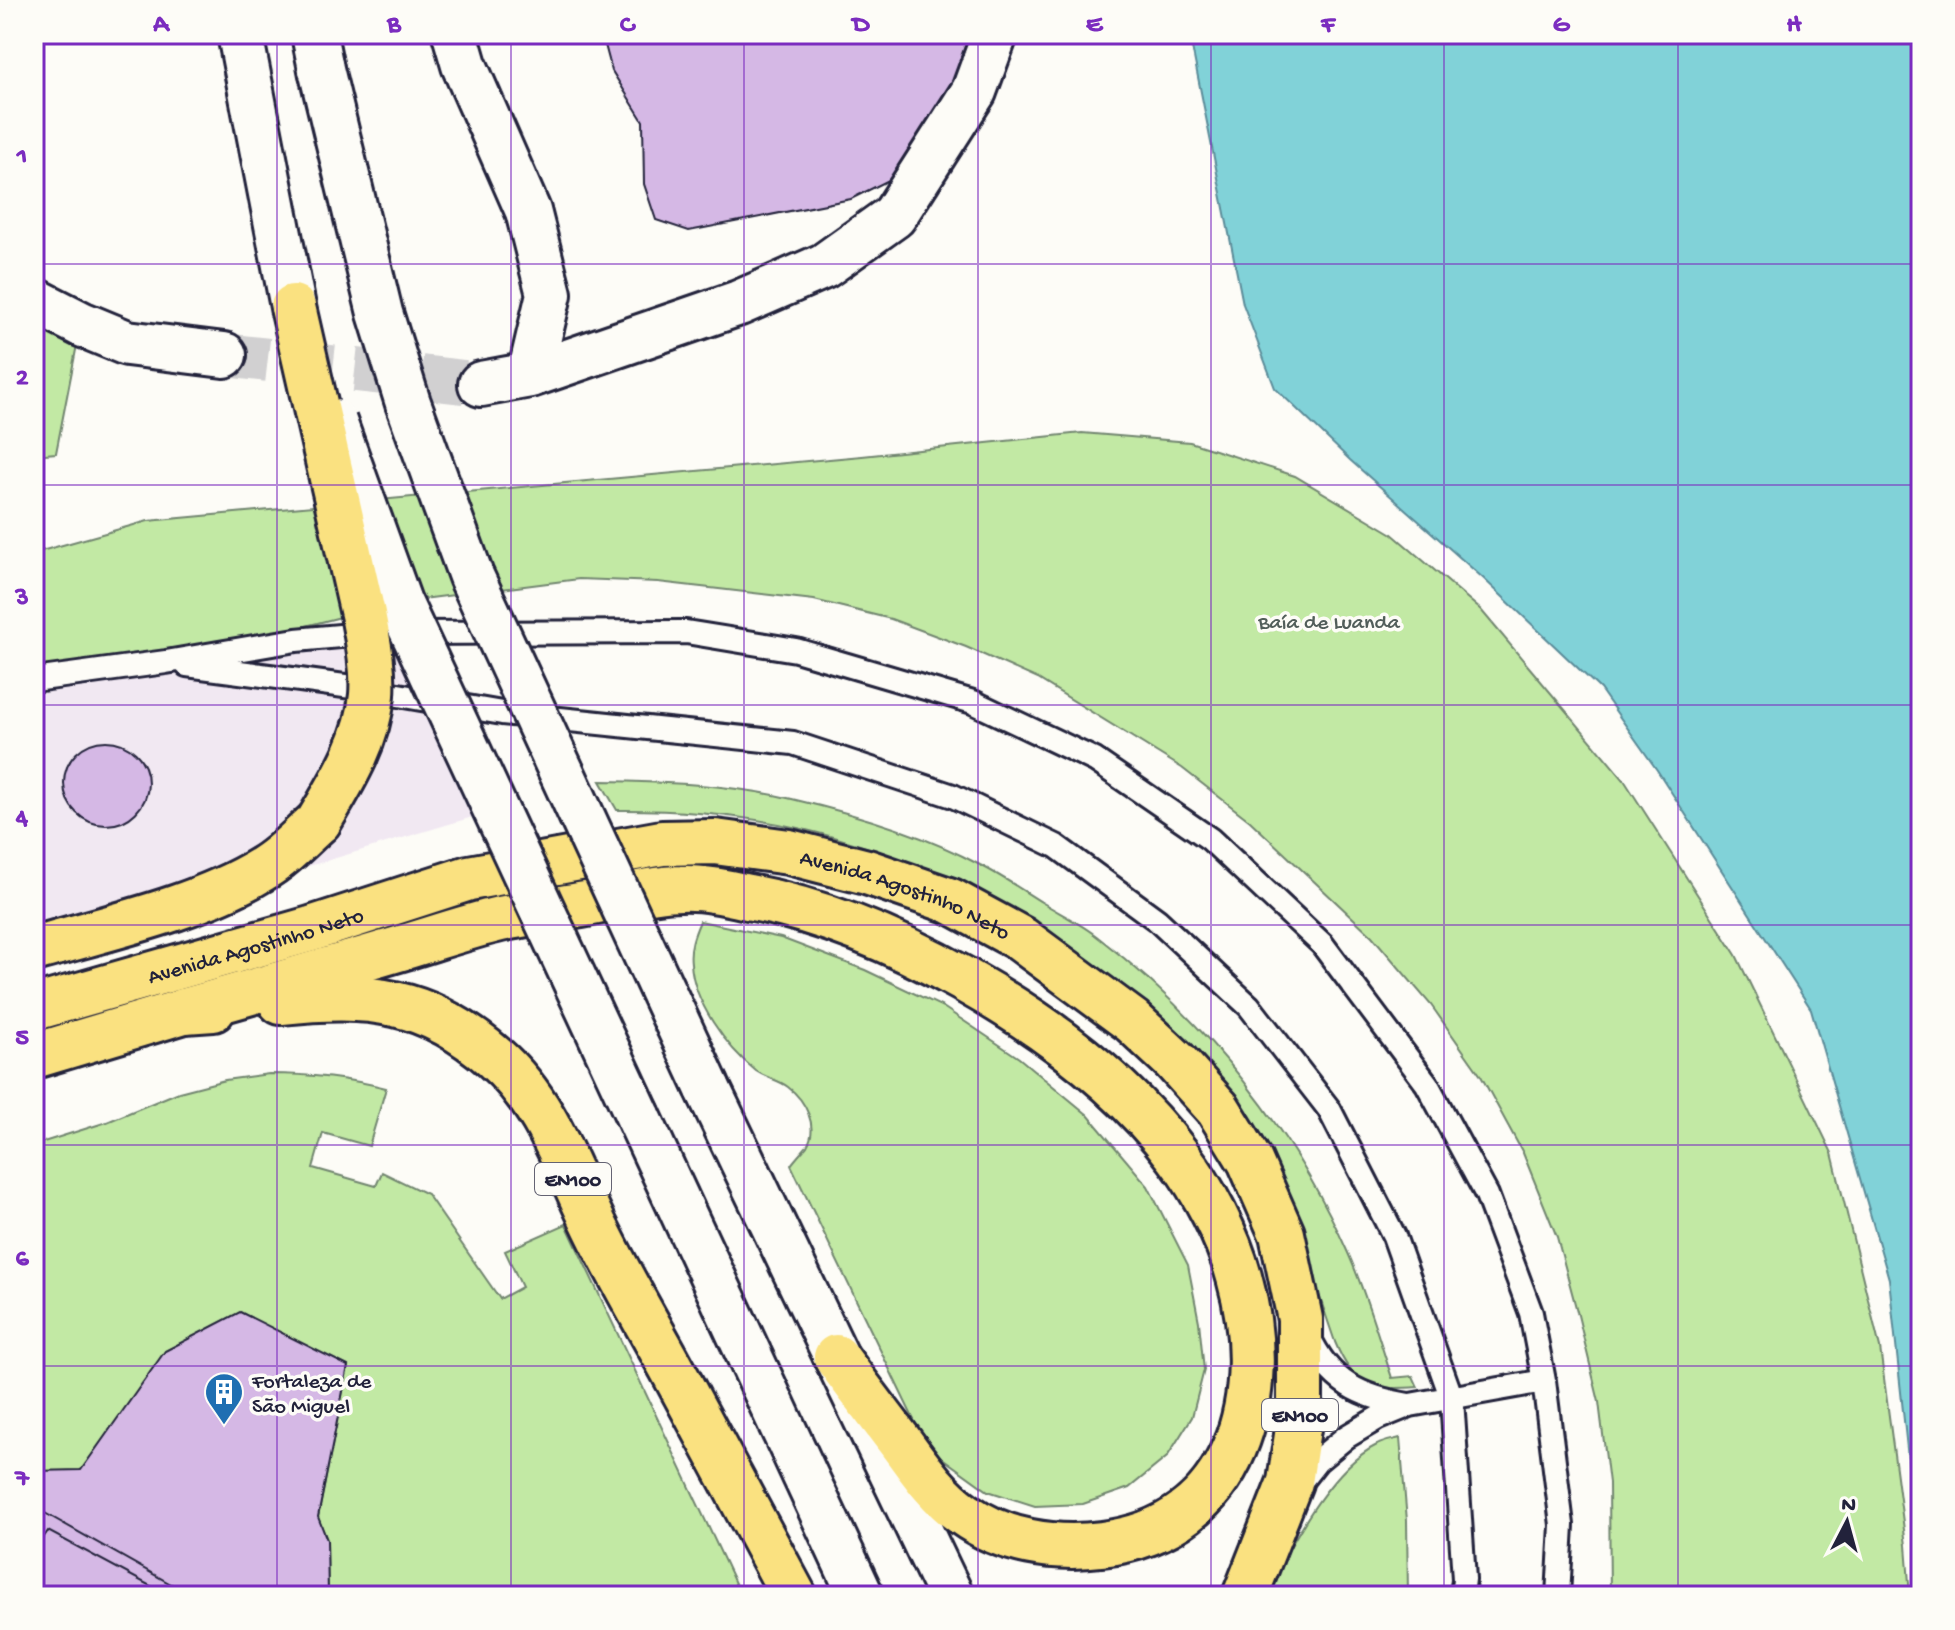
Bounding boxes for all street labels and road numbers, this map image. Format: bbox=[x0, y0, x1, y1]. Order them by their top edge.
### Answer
street label: Avenida Agostinho Neto bbox=[797, 846, 1014, 948]
street label: Avenida Agostinho Neto bbox=[145, 904, 367, 992]
road number: EN100 bbox=[535, 1163, 611, 1195]
road number: EN100 bbox=[1262, 1399, 1338, 1431]

